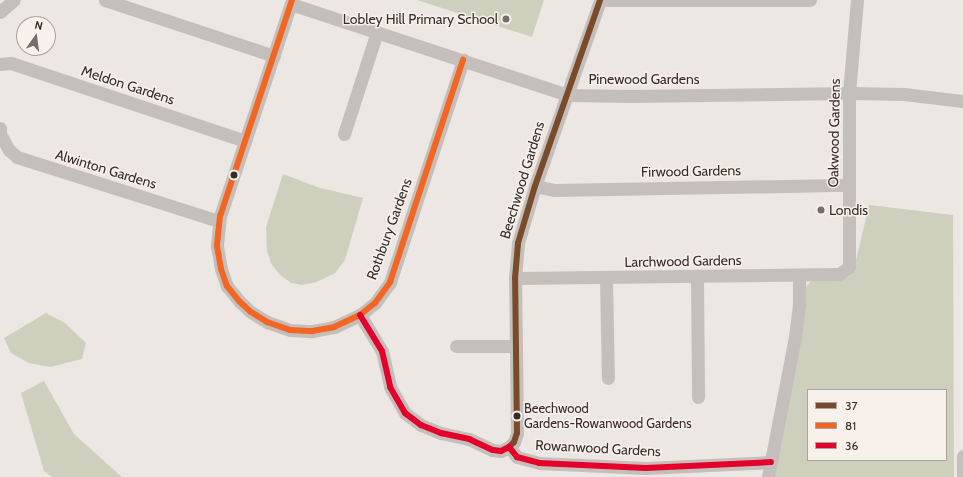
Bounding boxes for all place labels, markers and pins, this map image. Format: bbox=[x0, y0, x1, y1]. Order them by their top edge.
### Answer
place label: Lobley Hill Primary School bbox=[343, 11, 498, 27]
marker: Lobley Hill Primary School bbox=[501, 14, 511, 24]
unlabelled marker bbox=[229, 170, 239, 180]
place label: Londis bbox=[829, 202, 868, 218]
marker: Londis bbox=[816, 205, 826, 215]
place label: Beechwood Gardens-Rowanwood Gardens bbox=[524, 401, 692, 432]
marker: Beechwood Gardens-Rowanwood Gardens bbox=[512, 411, 522, 421]

